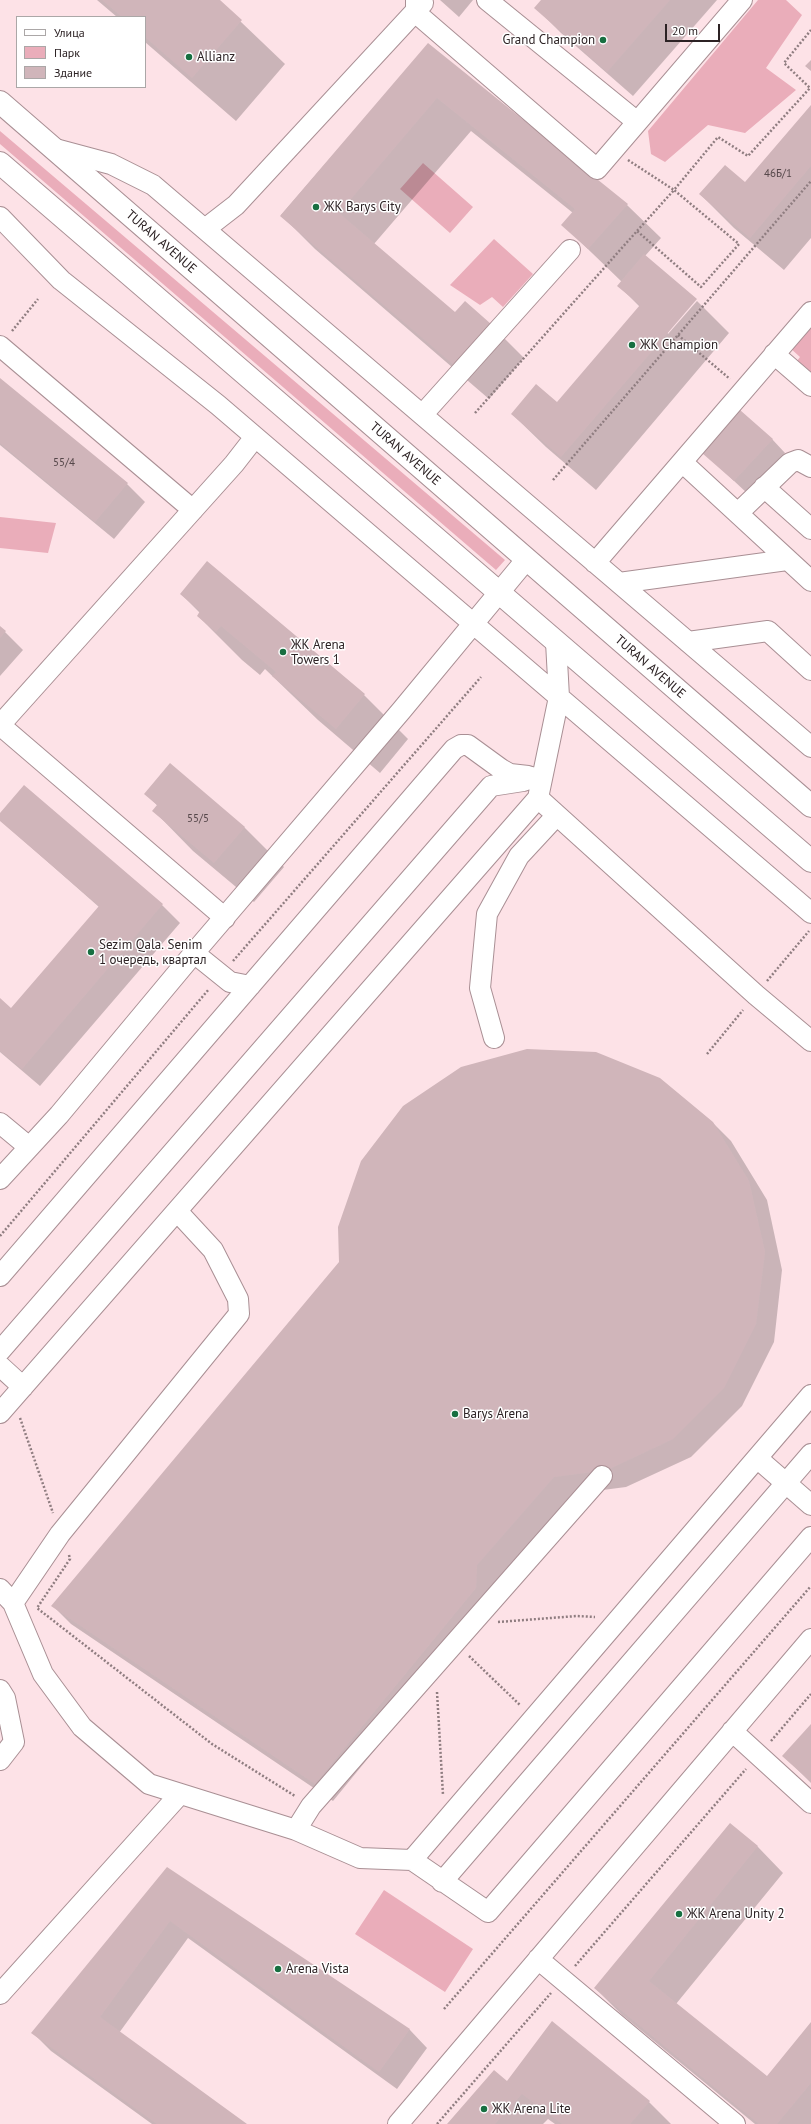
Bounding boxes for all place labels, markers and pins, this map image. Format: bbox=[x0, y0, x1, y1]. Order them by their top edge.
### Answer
place label: Grand Champion bbox=[502, 32, 595, 48]
marker: Grand Champion bbox=[598, 35, 608, 45]
place label: Allianz bbox=[197, 49, 235, 65]
marker: Allianz bbox=[184, 52, 194, 62]
place label: ЖК Barys City bbox=[324, 199, 401, 215]
marker: ЖК Barys City bbox=[311, 202, 321, 212]
place label: ЖК Champion bbox=[640, 337, 718, 353]
marker: ЖК Champion bbox=[627, 340, 637, 350]
place label: ЖК Arena Towers 1 bbox=[291, 637, 345, 668]
marker: ЖК Arena Towers 1 bbox=[278, 647, 288, 657]
place label: Sezim Qala. Senim 1 очередь, квартал bbox=[99, 937, 206, 968]
marker: Sezim Qala. Senim 1 очередь, квартал bbox=[86, 947, 96, 957]
place label: Barys Arena bbox=[463, 1406, 529, 1422]
marker: Barys Arena bbox=[450, 1409, 460, 1419]
place label: ЖК Arena Unity 2 bbox=[687, 1906, 785, 1922]
marker: ЖК Arena Unity 2 bbox=[674, 1909, 684, 1919]
place label: Arena Vista bbox=[286, 1961, 349, 1977]
marker: Arena Vista bbox=[273, 1964, 283, 1974]
place label: ЖК Arena Lite bbox=[492, 2101, 571, 2117]
marker: ЖК Arena Lite bbox=[479, 2104, 489, 2114]

